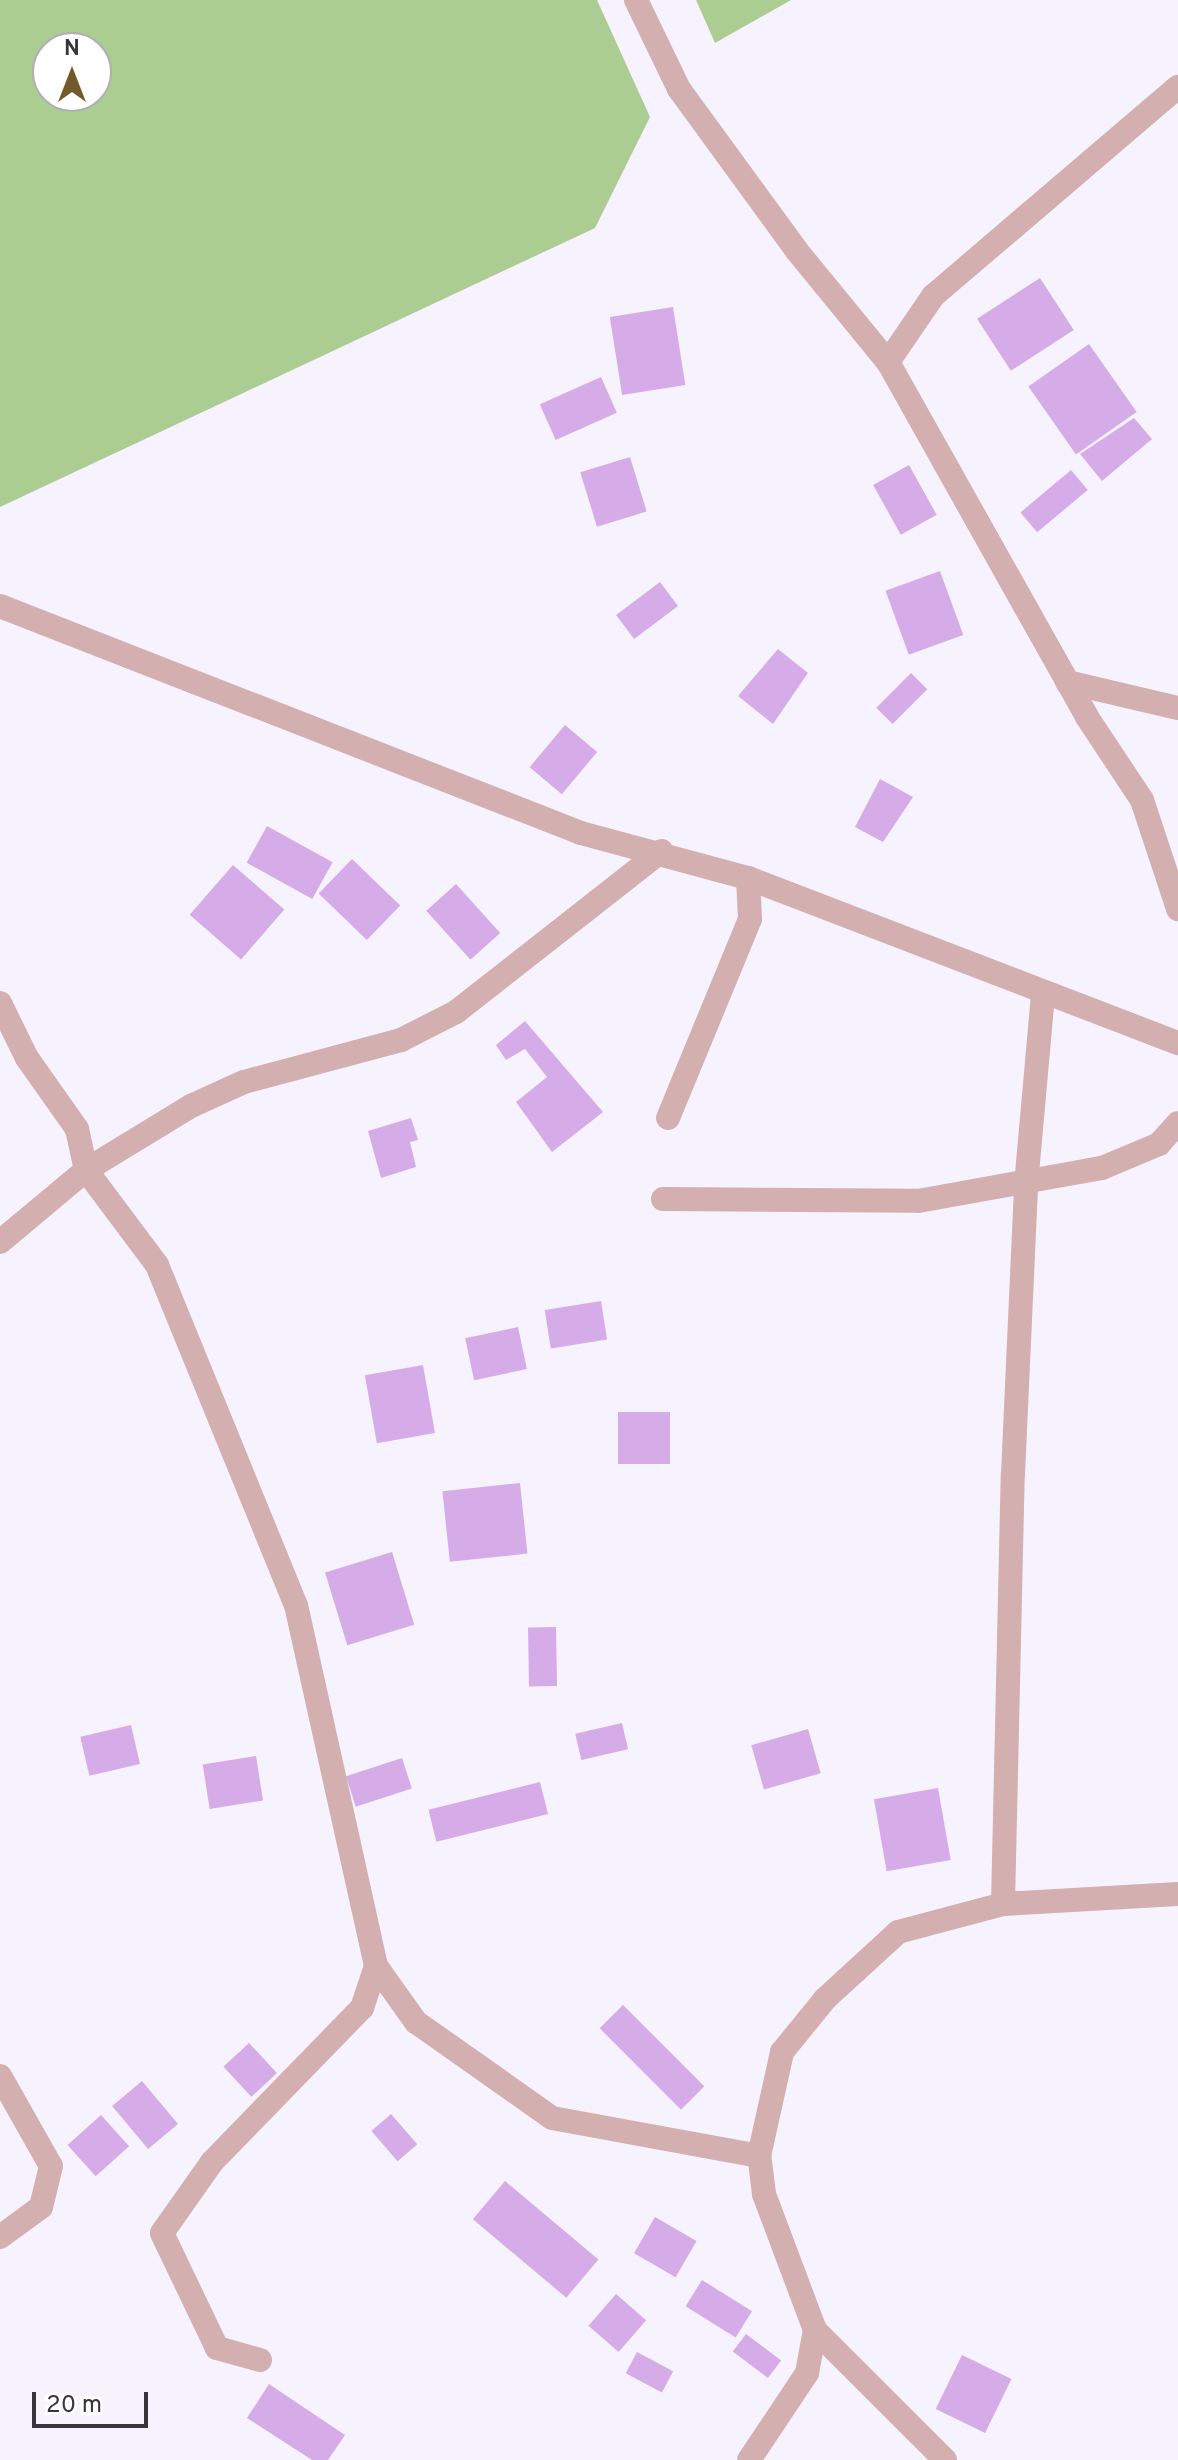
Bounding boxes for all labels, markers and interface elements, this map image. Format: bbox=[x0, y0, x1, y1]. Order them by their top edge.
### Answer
north arrow bbox=[32, 32, 112, 112]
text: N bbox=[64, 36, 80, 63]
scale bar bbox=[36, 2376, 152, 2426]
text: 20 m bbox=[46, 2391, 102, 2421]

